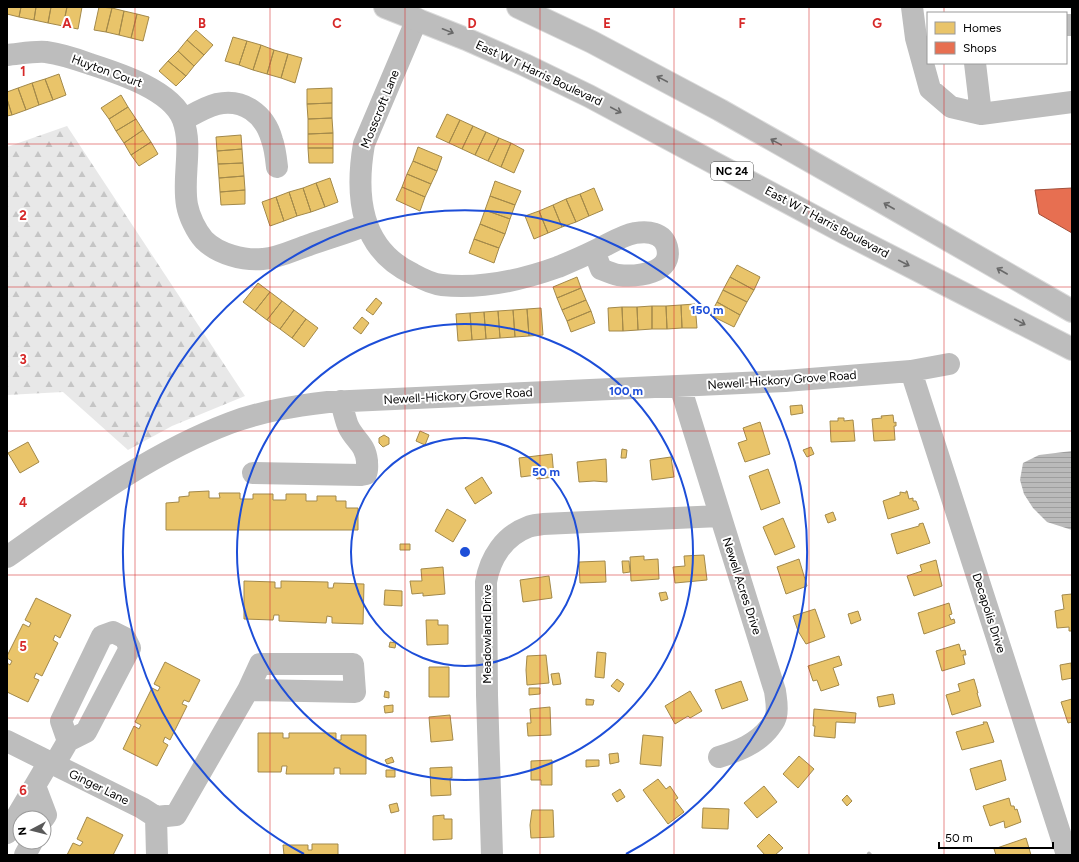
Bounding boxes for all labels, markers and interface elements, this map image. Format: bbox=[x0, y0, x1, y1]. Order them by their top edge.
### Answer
legend bbox=[927, 12, 1067, 64]
text: A bbox=[62, 16, 72, 31]
text: B bbox=[198, 16, 206, 31]
text: C bbox=[332, 16, 342, 31]
text: D bbox=[467, 16, 477, 31]
text: E bbox=[603, 16, 611, 31]
text: F bbox=[738, 16, 746, 31]
text: G bbox=[872, 16, 882, 31]
text: Homes bbox=[963, 21, 1002, 35]
one-way arrow bbox=[441, 28, 453, 36]
street label: East W T Harris Boulevard bbox=[473, 37, 605, 109]
text: Shops bbox=[963, 41, 997, 55]
street label: Huyton Court bbox=[70, 52, 145, 90]
text: 1 bbox=[20, 64, 26, 79]
street label: Mosscroft Lane bbox=[358, 67, 402, 150]
one-way arrow bbox=[657, 75, 669, 82]
one-way arrow bbox=[610, 107, 622, 115]
one-way arrow bbox=[770, 137, 782, 145]
road number: NC 24 bbox=[711, 162, 753, 180]
street label: East W T Harris Boulevard bbox=[763, 183, 891, 261]
one-way arrow bbox=[883, 201, 895, 209]
text: 2 bbox=[19, 208, 27, 223]
one-way arrow bbox=[898, 260, 910, 267]
one-way arrow bbox=[996, 266, 1008, 274]
text: 150 m bbox=[690, 303, 724, 317]
one-way arrow bbox=[1014, 319, 1026, 327]
text: 3 bbox=[19, 352, 27, 367]
street label: Newell-Hickory Grove Road bbox=[707, 368, 857, 392]
text: 100 m bbox=[609, 384, 643, 398]
street label: Newell-Hickory Grove Road bbox=[383, 385, 533, 407]
text: 50 m bbox=[532, 465, 560, 479]
text: 4 bbox=[19, 495, 27, 510]
street label: Newell Acres Drive bbox=[720, 536, 764, 637]
centre of rings bbox=[458, 545, 472, 559]
street label: Decapolis Drive bbox=[969, 571, 1009, 655]
street label: Meadowland Drive bbox=[480, 584, 494, 684]
text: 5 bbox=[19, 639, 27, 654]
street label: Ginger Lane bbox=[67, 766, 132, 808]
text: 6 bbox=[19, 783, 27, 798]
north arrow bbox=[12, 810, 52, 850]
scale bar bbox=[939, 824, 1053, 850]
text: N bbox=[16, 826, 30, 836]
text: 50 m bbox=[945, 831, 973, 845]

